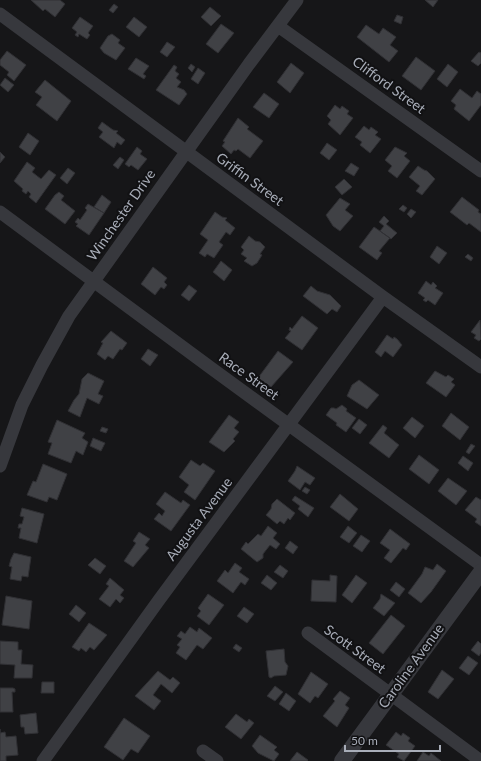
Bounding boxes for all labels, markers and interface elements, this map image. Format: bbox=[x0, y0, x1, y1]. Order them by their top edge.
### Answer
street label: Clifford Street bbox=[349, 52, 429, 117]
street label: Griffin Street bbox=[213, 148, 287, 209]
street label: Winchester Drive bbox=[83, 166, 158, 264]
street label: Race Street bbox=[216, 348, 283, 403]
street label: Augusta Avenue bbox=[162, 474, 235, 564]
street label: Caroline Avenue bbox=[374, 620, 447, 711]
street label: Scott Street bbox=[321, 621, 389, 677]
scale bar bbox=[345, 727, 440, 753]
text: 50 m bbox=[351, 733, 378, 748]

